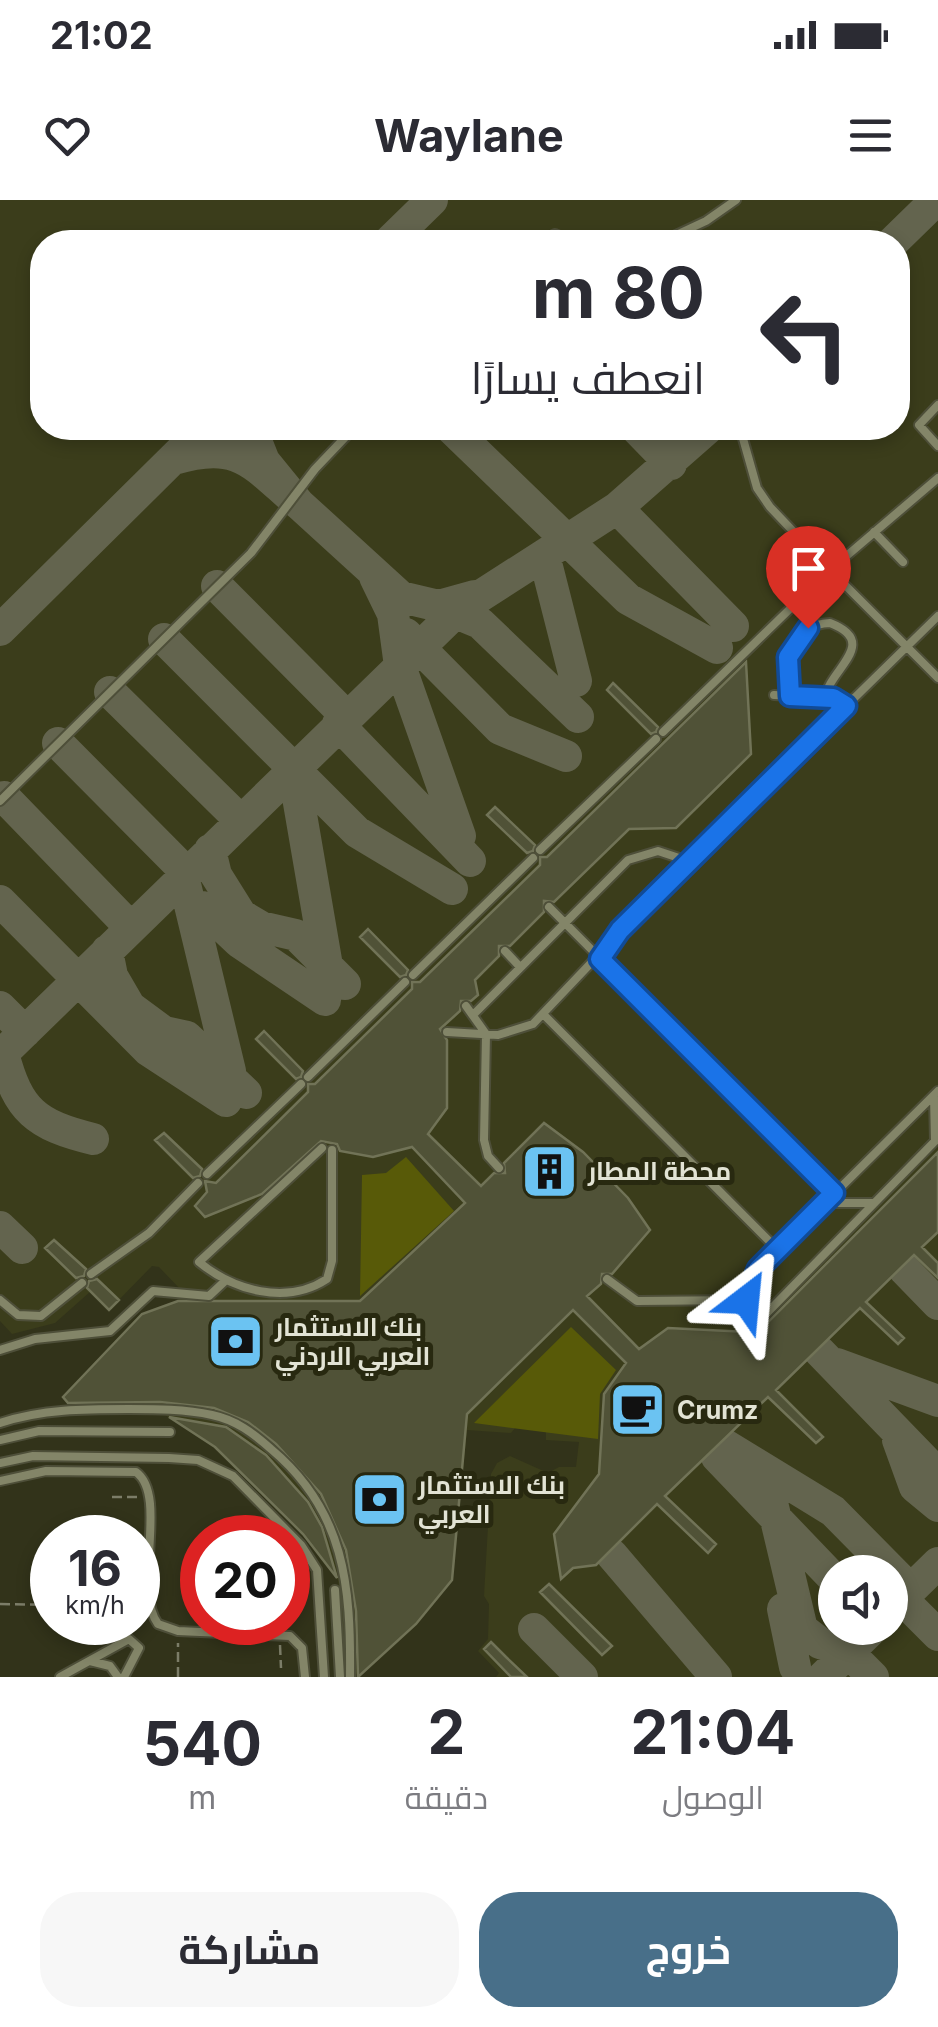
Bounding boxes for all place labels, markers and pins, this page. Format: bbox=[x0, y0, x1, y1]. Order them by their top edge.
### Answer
pin bbox=[766, 526, 851, 629]
building icon: محطة المطار bbox=[519, 1141, 579, 1201]
place label: محطة المطار bbox=[587, 1156, 731, 1186]
bank icon: بنك الاستثمار العربي الاردني bbox=[206, 1311, 266, 1371]
place label: بنك الاستثمار العربي الاردني bbox=[274, 1312, 430, 1376]
cafe icon: Crumz bbox=[608, 1380, 668, 1440]
place label: Crumz bbox=[677, 1395, 758, 1425]
bank icon: بنك الاستثمار العربي bbox=[349, 1469, 409, 1529]
place label: بنك الاستثمار العربي bbox=[417, 1470, 565, 1534]

